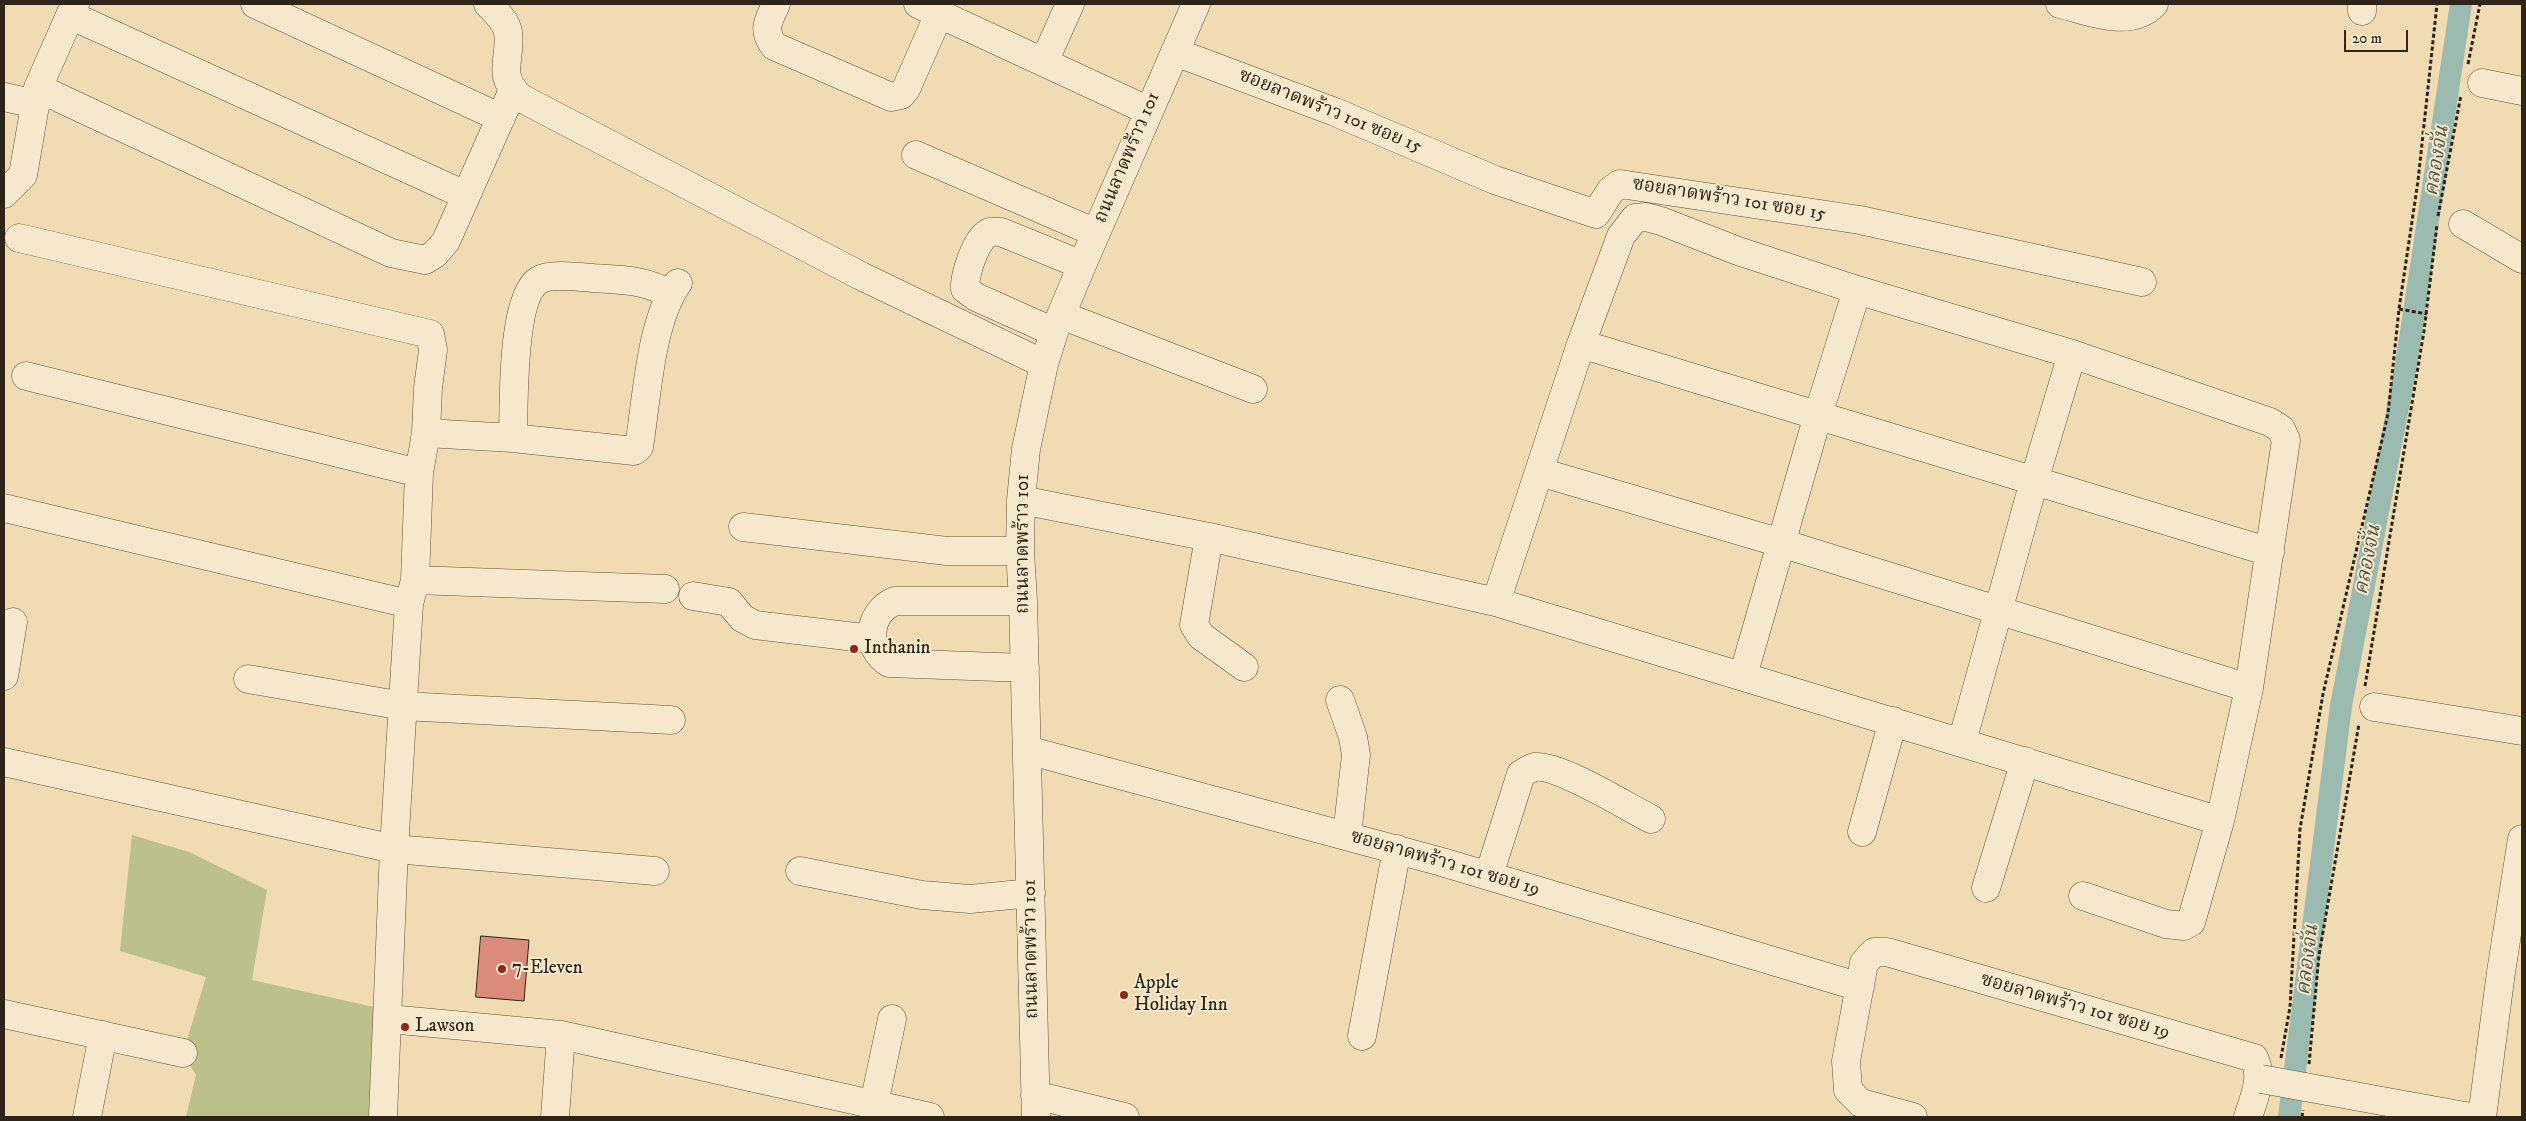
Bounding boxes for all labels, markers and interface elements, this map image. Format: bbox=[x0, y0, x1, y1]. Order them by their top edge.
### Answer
scale bar bbox=[2346, 20, 2410, 52]
text: 20 m bbox=[2352, 29, 2382, 48]
street label: ซอยลาดพร้าว 101 ซอย 15 bbox=[1235, 65, 1425, 159]
street label: ถนนลาดพร้าว 101 bbox=[1090, 89, 1166, 227]
water label: คลองจั่น bbox=[2421, 124, 2455, 198]
street label: ซอยลาดพร้าว 101 ซอย 15 bbox=[1631, 173, 1827, 227]
street label: ถนนลาดพร้าว 101 bbox=[1013, 474, 1035, 614]
water label: คลองจั่น bbox=[2350, 523, 2388, 597]
place label: Inthanin bbox=[864, 638, 931, 660]
marker: Inthanin bbox=[848, 643, 860, 655]
street label: ซอยลาดพร้าว 101 ซอย 19 bbox=[1348, 826, 1542, 902]
street label: ถนนลาดพร้าว 101 bbox=[1019, 879, 1045, 1019]
water label: คลองจั่น bbox=[2293, 923, 2325, 997]
place label: 7-Eleven bbox=[512, 958, 583, 980]
marker: 7-Eleven bbox=[496, 963, 508, 975]
street label: ซอยลาดพร้าว 101 ซอย 19 bbox=[1978, 969, 2172, 1045]
place label: Apple Holiday Inn bbox=[1134, 973, 1228, 1017]
marker: Apple Holiday Inn bbox=[1118, 989, 1130, 1001]
place label: Lawson bbox=[415, 1016, 474, 1038]
marker: Lawson bbox=[399, 1021, 411, 1033]

